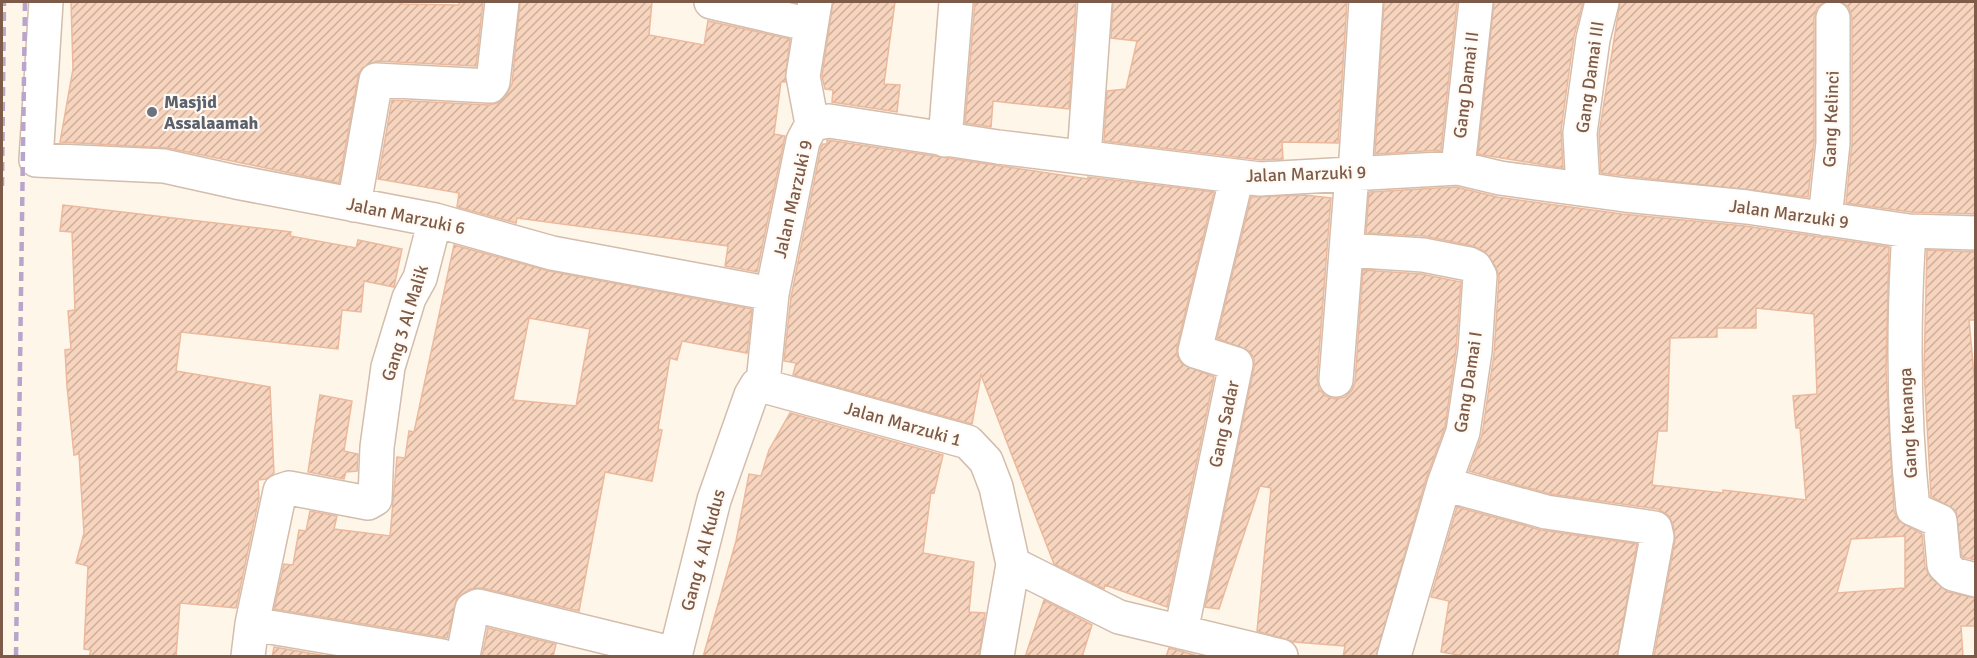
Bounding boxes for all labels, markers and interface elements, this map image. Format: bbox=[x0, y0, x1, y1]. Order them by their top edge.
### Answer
street label: Gang Damai III bbox=[1571, 20, 1609, 134]
street label: Gang Damai II bbox=[1449, 30, 1483, 140]
street label: Gang Kelinci bbox=[1818, 70, 1844, 168]
place label: Masjid Assalaamah bbox=[164, 91, 259, 134]
marker: Masjid Assalaamah bbox=[145, 105, 159, 119]
street label: Jalan Marzuki 9 bbox=[769, 138, 817, 260]
street label: Jalan Marzuki 9 bbox=[1245, 161, 1367, 187]
street label: Jalan Marzuki 6 bbox=[345, 193, 467, 239]
street label: Jalan Marzuki 9 bbox=[1728, 195, 1850, 233]
street label: Gang 3 Al Malik bbox=[377, 262, 433, 384]
street label: Gang Damai I bbox=[1449, 330, 1487, 434]
street label: Gang Kenanga bbox=[1894, 367, 1922, 479]
street label: Gang Sadar bbox=[1204, 378, 1244, 469]
street label: Jalan Marzuki 1 bbox=[842, 397, 964, 451]
street label: Gang 4 Al Kudus bbox=[676, 487, 730, 613]

